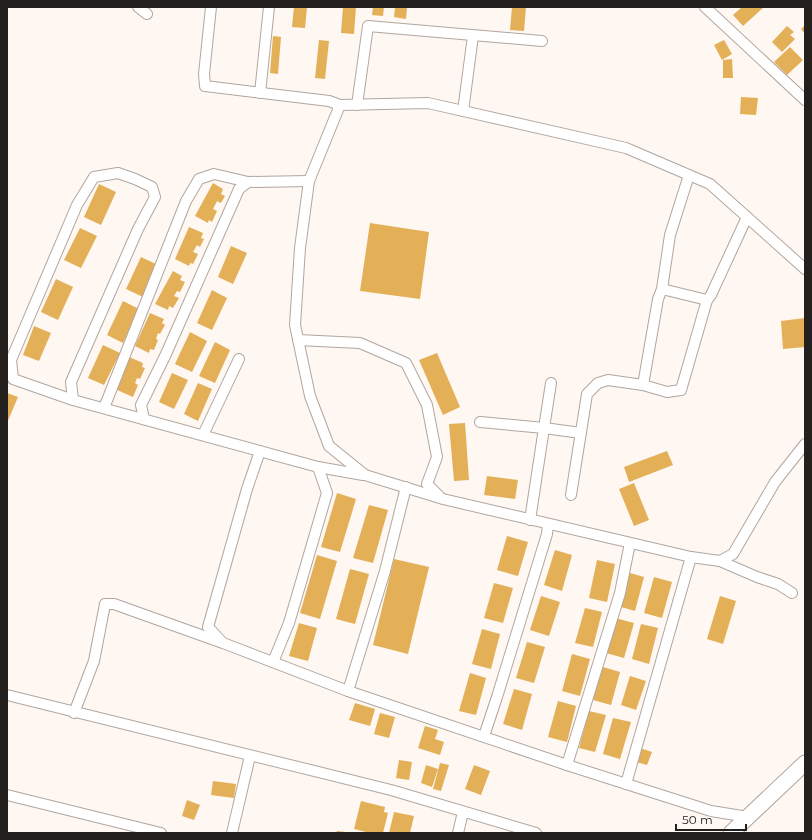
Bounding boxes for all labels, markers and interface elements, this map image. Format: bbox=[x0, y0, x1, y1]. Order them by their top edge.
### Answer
scale bar bbox=[676, 806, 746, 832]
text: 50 m bbox=[682, 812, 713, 827]

